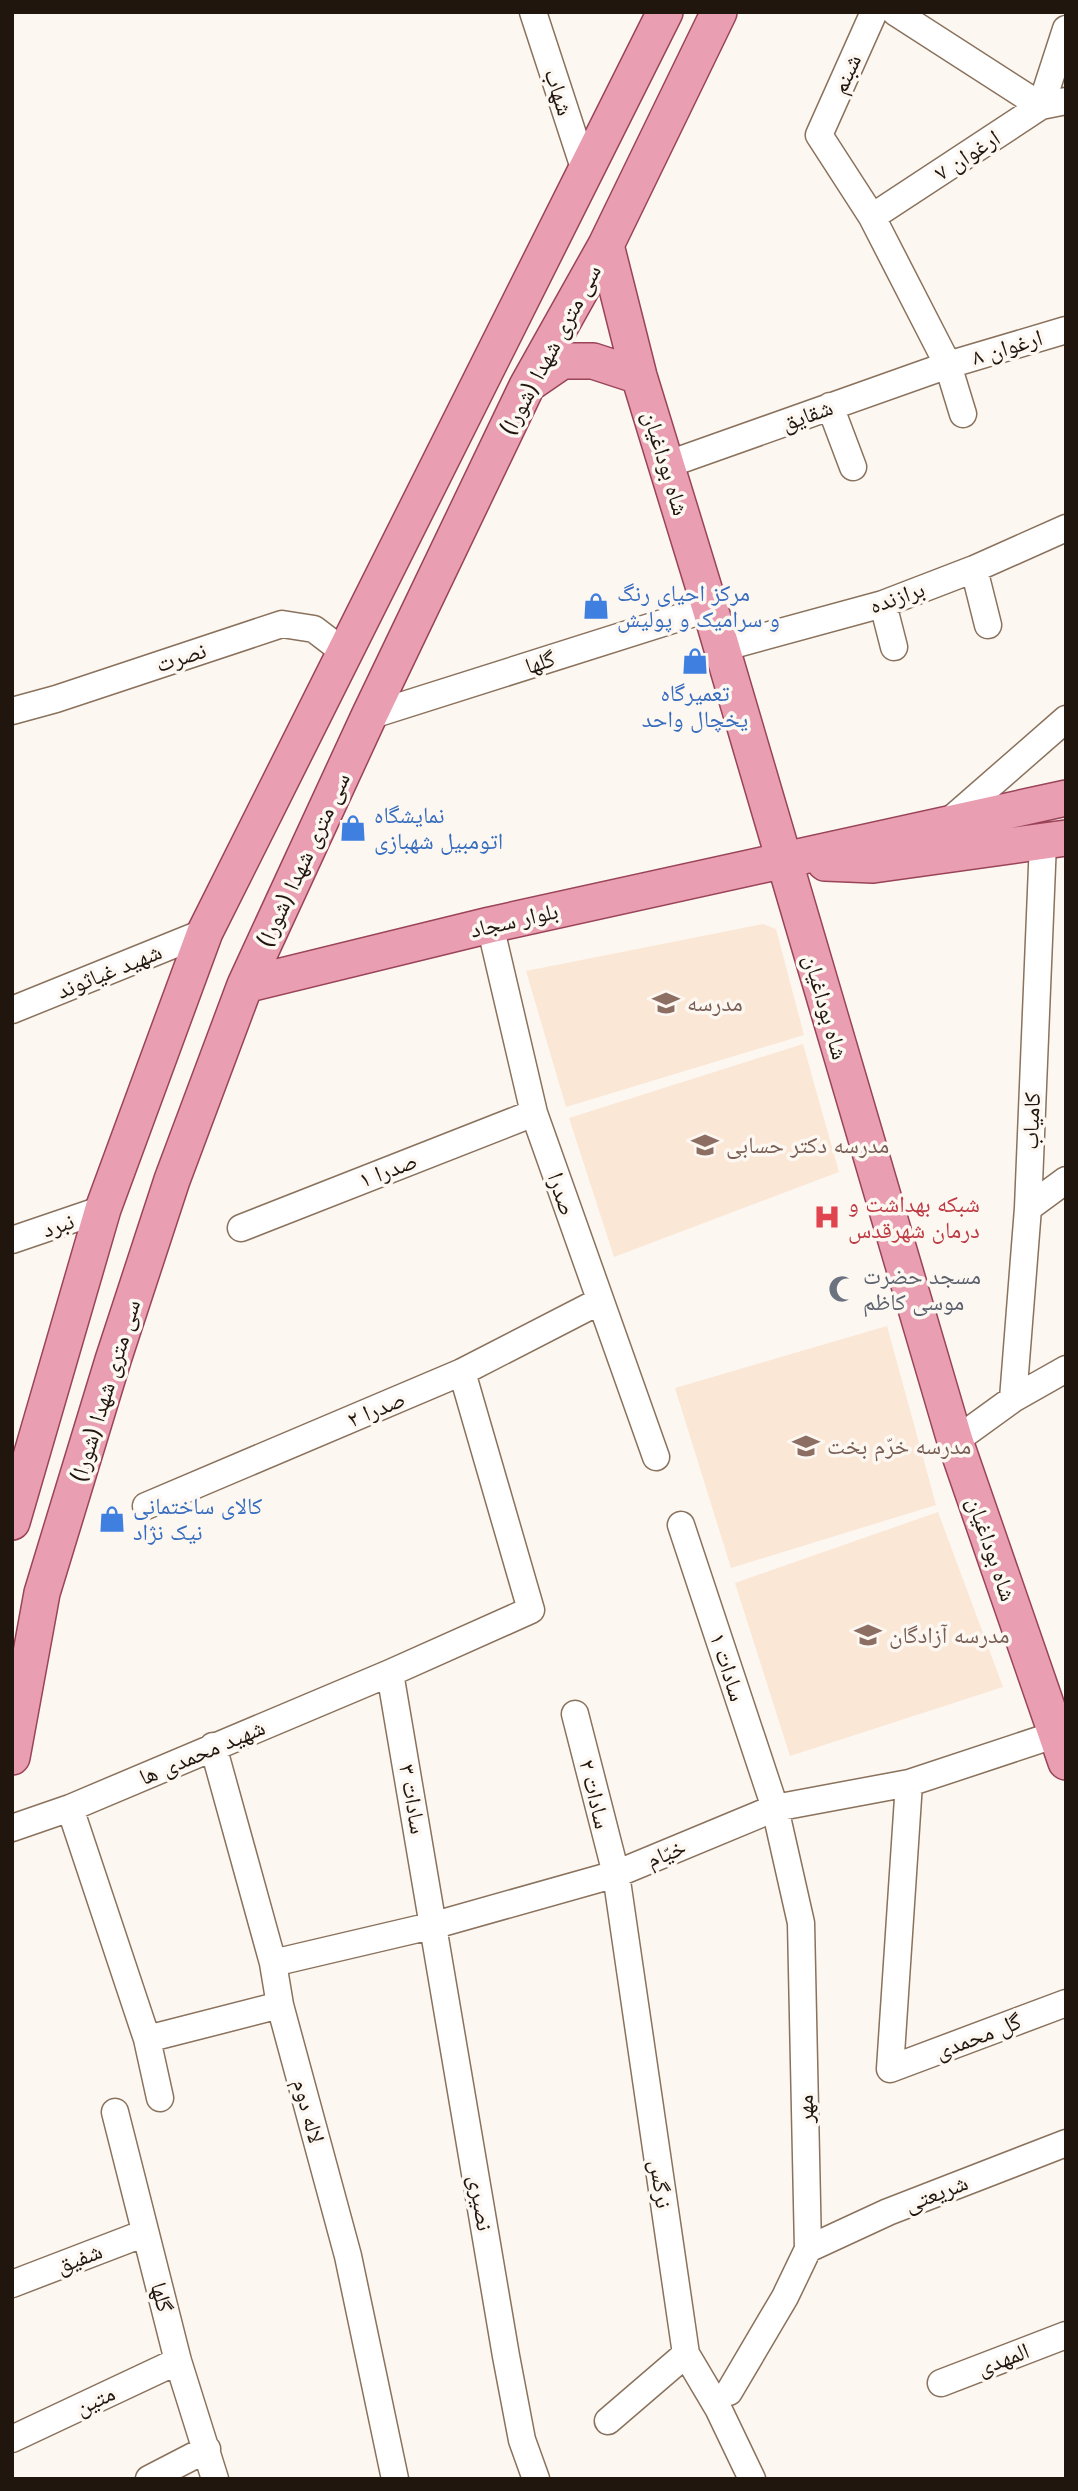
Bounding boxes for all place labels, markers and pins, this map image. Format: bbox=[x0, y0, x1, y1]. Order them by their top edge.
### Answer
place label: مرکز احیای رنگ و سرامیک و پولیش bbox=[617, 579, 780, 633]
shop icon: مرکز احیای رنگ و سرامیک و پولیش bbox=[581, 591, 611, 621]
shop icon: تعمیرگاه یخچال واحد bbox=[680, 646, 710, 676]
place label: تعمیرگاه یخچال واحد bbox=[642, 679, 748, 733]
place label: نمایشگاه اتومبیل شهبازی bbox=[374, 801, 503, 855]
shop icon: نمایشگاه اتومبیل شهبازی bbox=[338, 813, 368, 843]
school or university icon: مدرسه bbox=[651, 988, 681, 1018]
place label: مدرسه bbox=[687, 989, 743, 1017]
school or university icon: مدرسه دکتر حسابی bbox=[690, 1130, 720, 1160]
place label: مدرسه دکتر حسابی bbox=[726, 1131, 889, 1159]
place label: شبکه بهداشت و درمان شهرقدس bbox=[848, 1190, 980, 1244]
hospital icon: شبکه بهداشت و درمان شهرقدس bbox=[812, 1202, 842, 1232]
place label: مسجد حضرت موسی کاظم bbox=[863, 1262, 981, 1318]
mosque icon: مسجد حضرت موسی کاظم bbox=[827, 1274, 857, 1304]
school or university icon: مدرسه خرّم بخت bbox=[791, 1431, 821, 1461]
place label: مدرسه خرّم بخت bbox=[827, 1432, 971, 1462]
place label: کالای ساختمانی نیک نژاد bbox=[133, 1492, 263, 1546]
shop icon: کالای ساختمانی نیک نژاد bbox=[97, 1504, 127, 1534]
school or university icon: مدرسه آزادگان bbox=[853, 1620, 883, 1650]
place label: مدرسه آزادگان bbox=[889, 1621, 1009, 1649]

